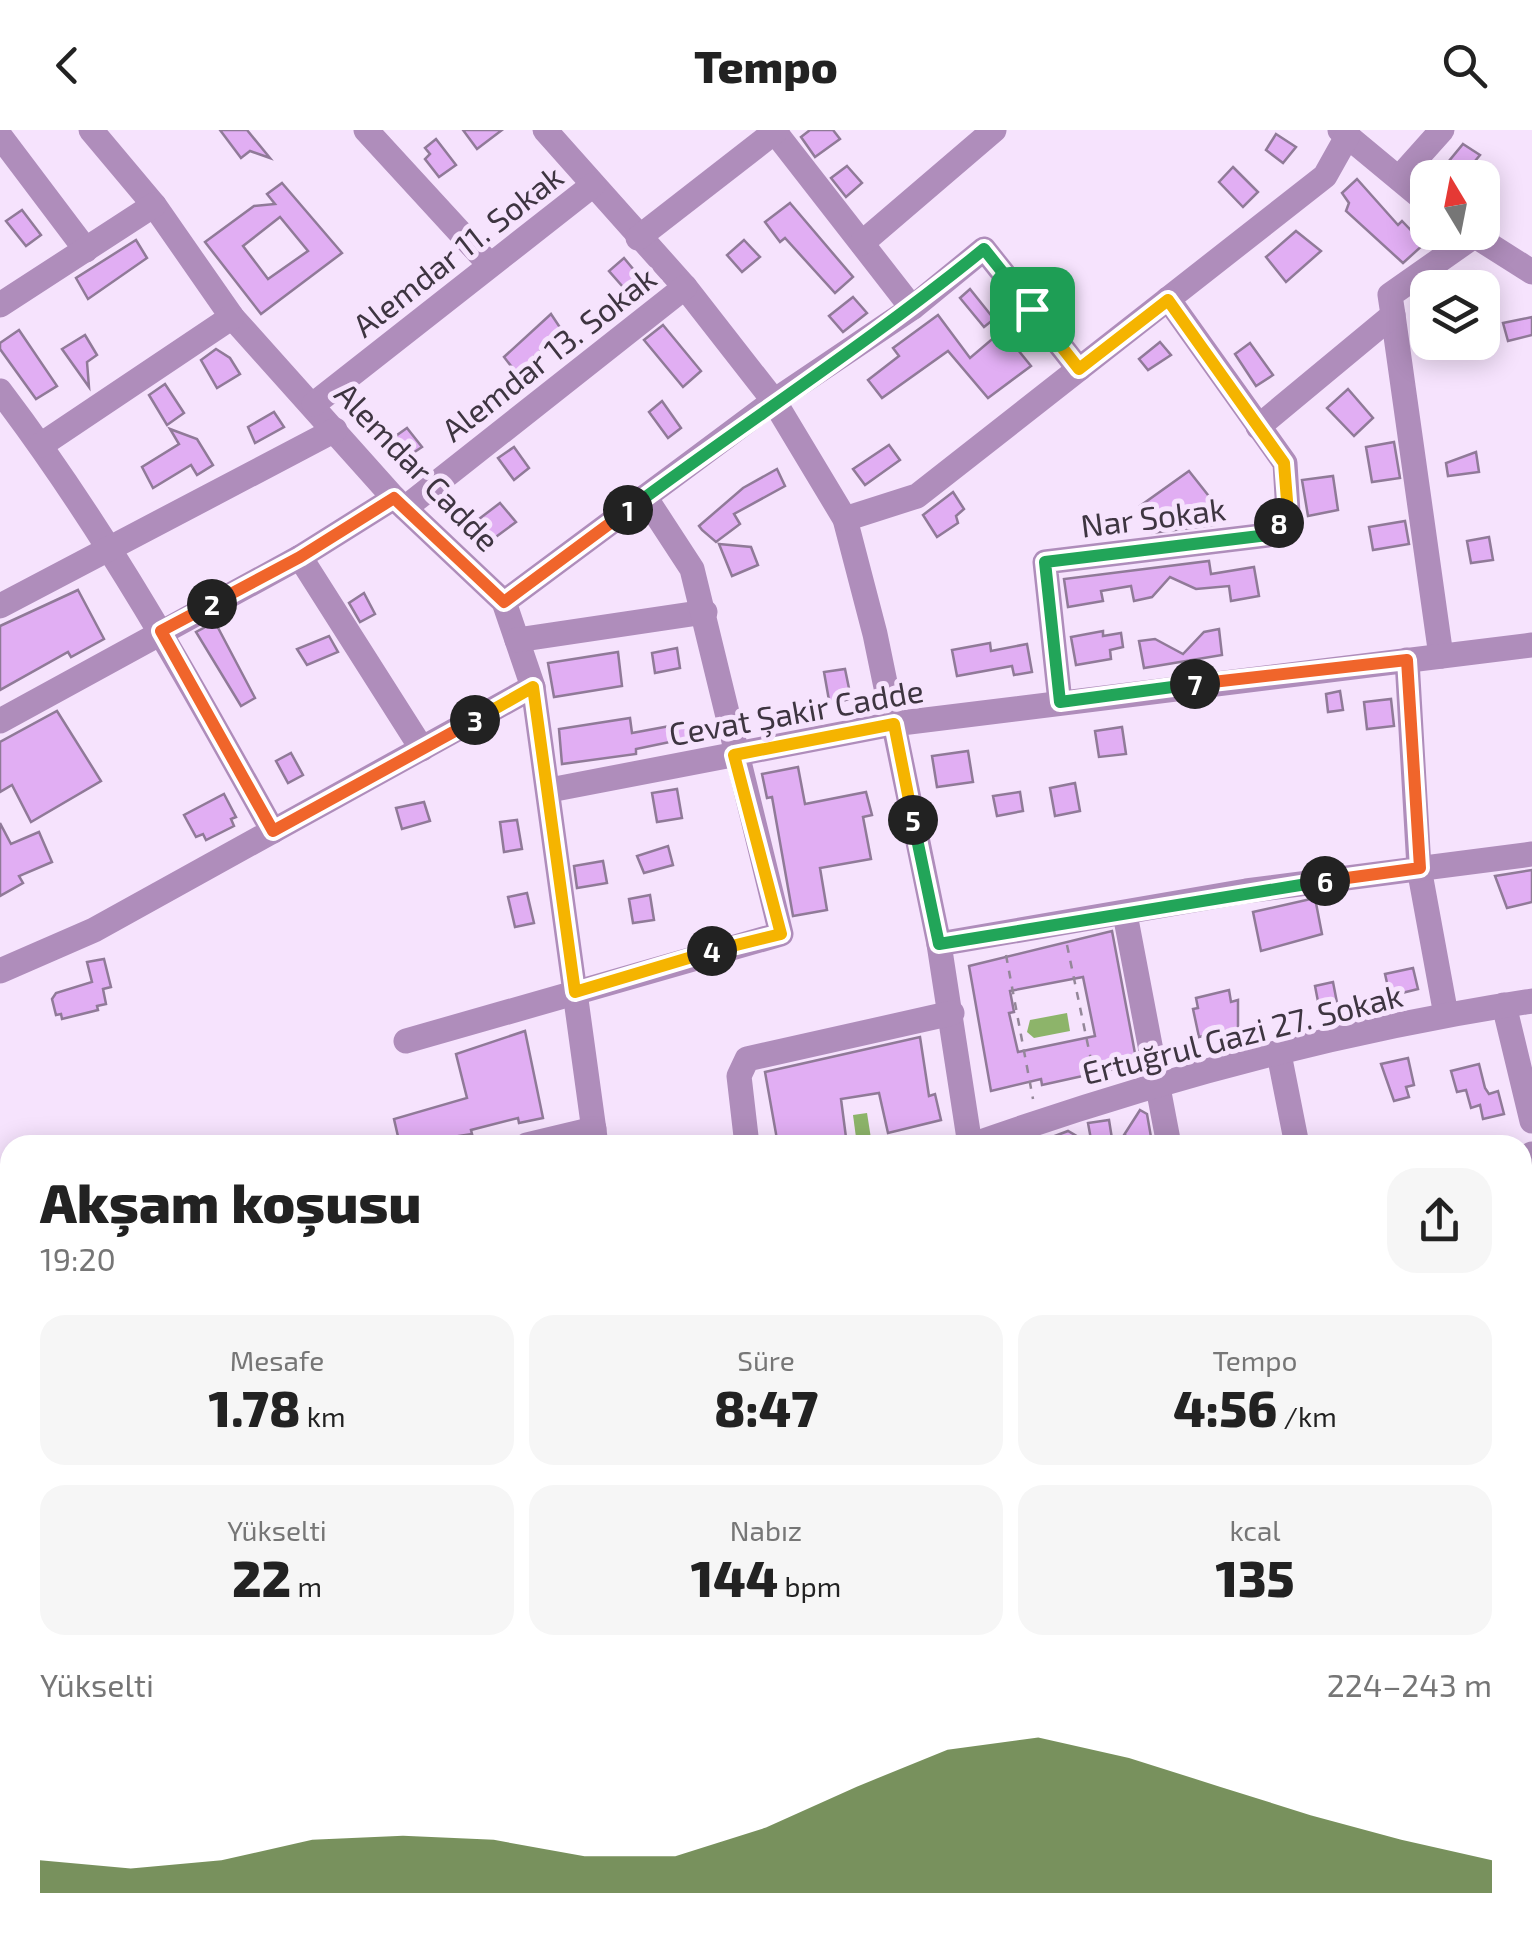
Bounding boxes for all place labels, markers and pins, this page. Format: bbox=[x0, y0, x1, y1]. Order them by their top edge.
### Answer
pin bbox=[990, 267, 1075, 352]
pin: 1 bbox=[603, 485, 653, 535]
pin: 8 bbox=[1254, 498, 1304, 548]
pin: 2 bbox=[187, 579, 237, 629]
pin: 7 bbox=[1170, 659, 1220, 709]
pin: 3 bbox=[450, 695, 500, 745]
pin: 5 bbox=[888, 795, 938, 845]
pin: 6 bbox=[1300, 856, 1350, 906]
pin: 4 bbox=[687, 926, 737, 976]

